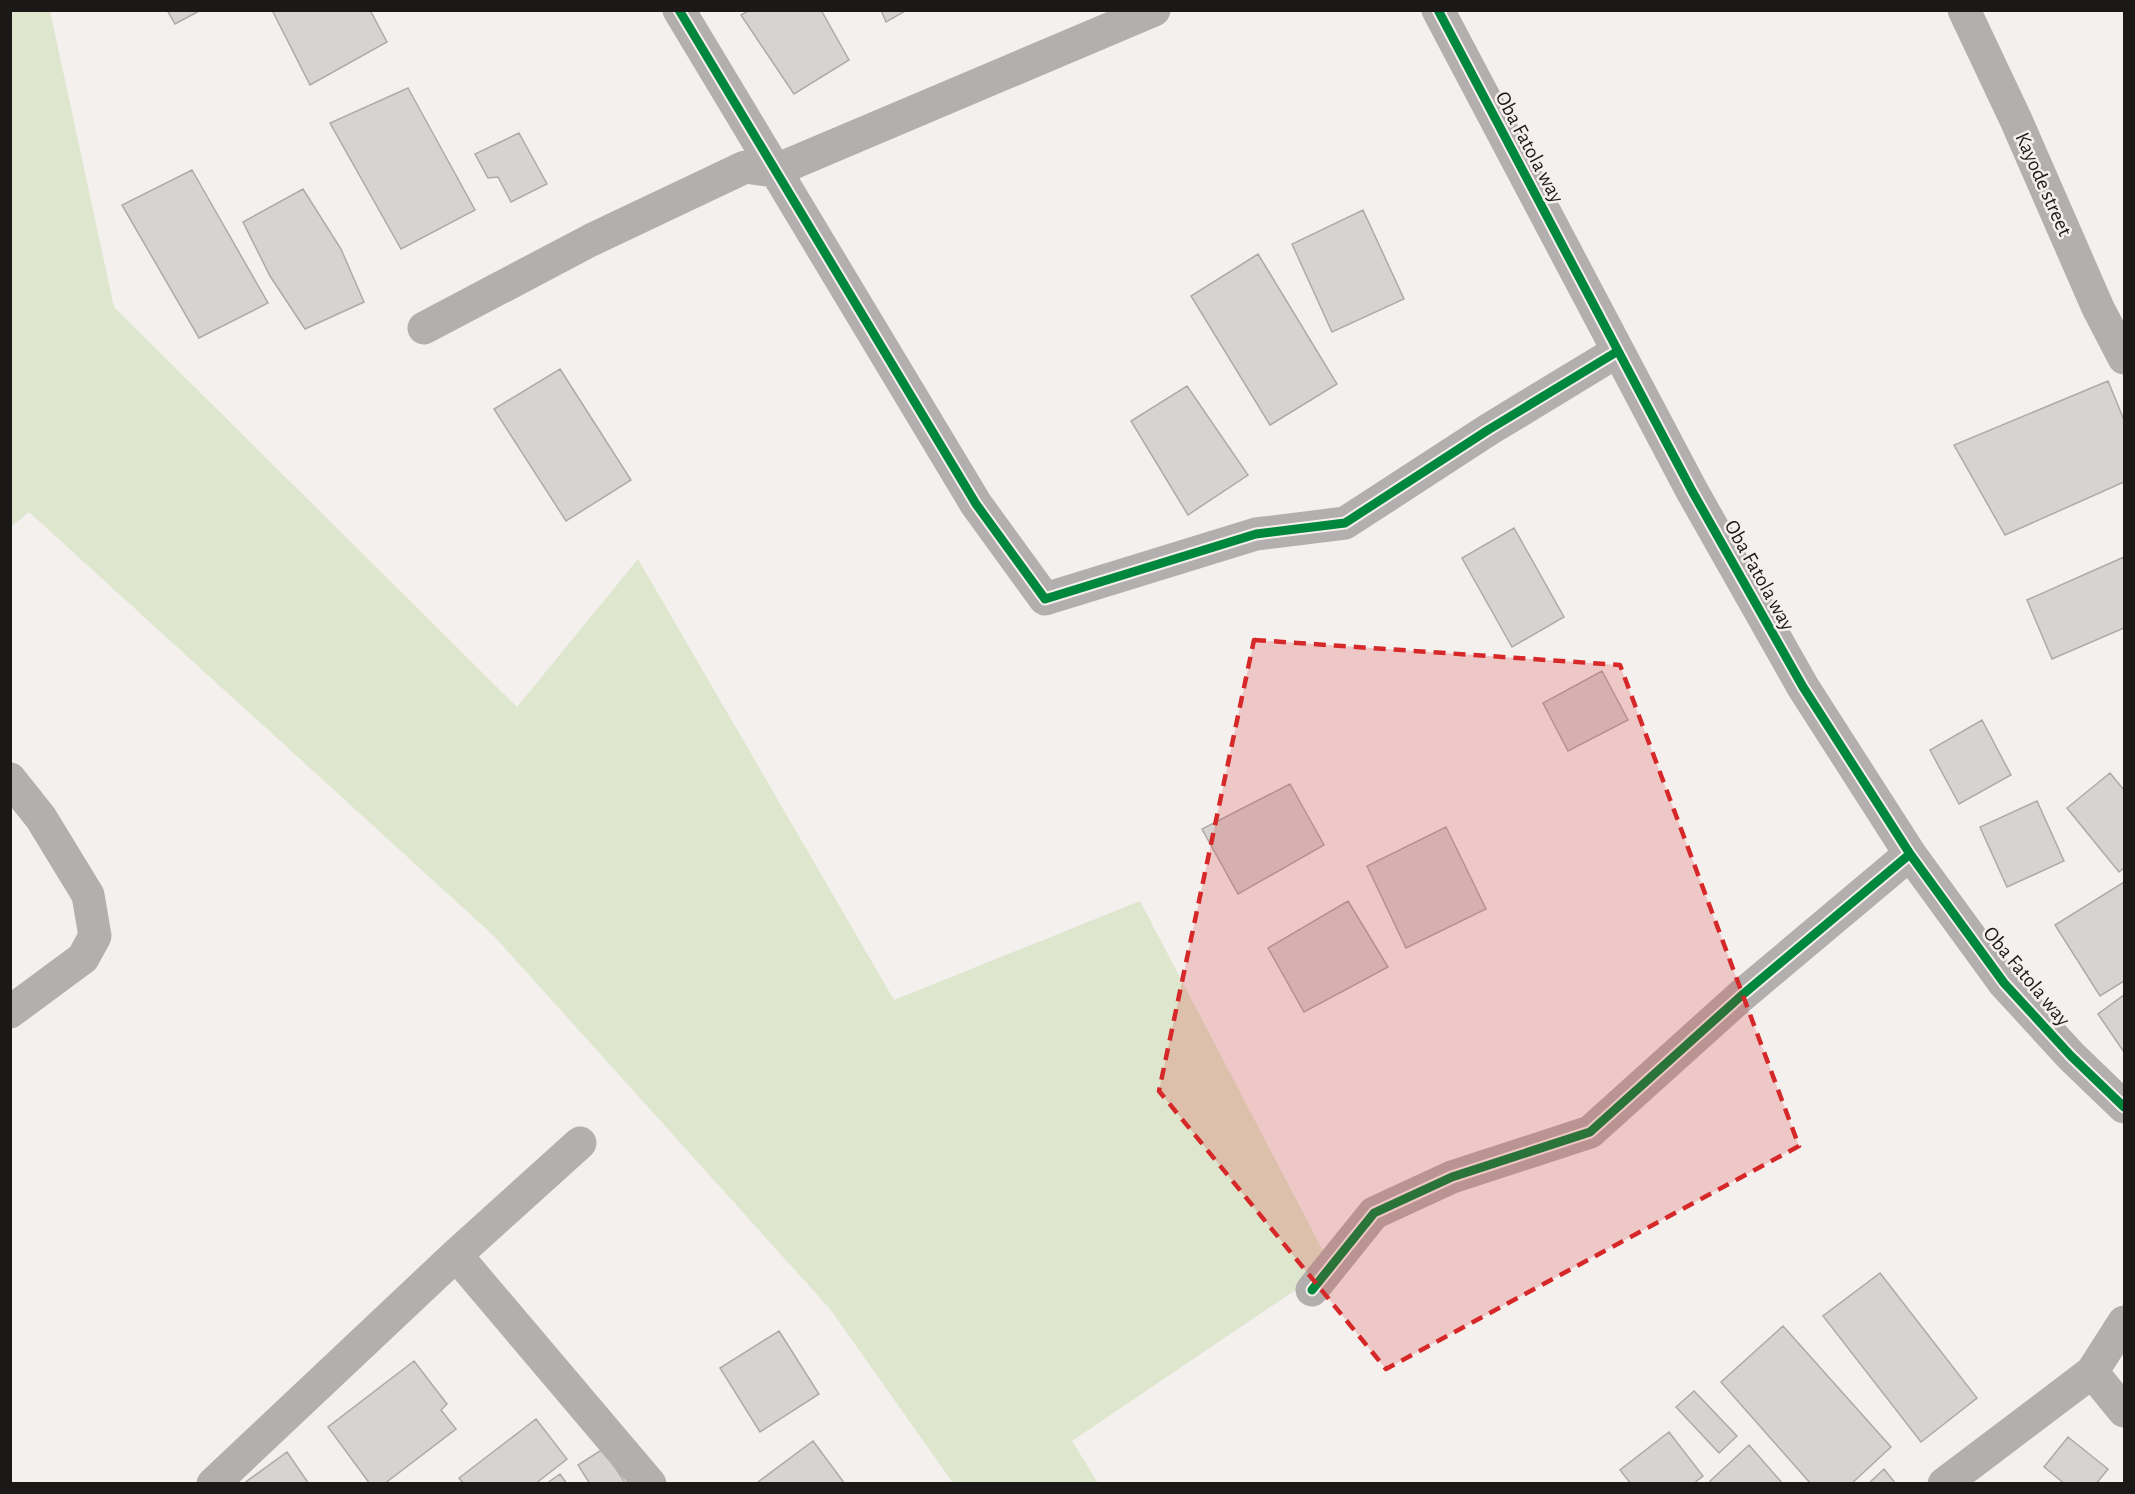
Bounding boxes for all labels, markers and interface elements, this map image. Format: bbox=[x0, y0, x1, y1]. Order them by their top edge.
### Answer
street label: Oba Fatola way bbox=[1491, 88, 1568, 206]
street label: Kayode street bbox=[2011, 129, 2076, 239]
street label: Oba Fatola way bbox=[1721, 516, 1799, 634]
street label: Oba Fatola way bbox=[1979, 923, 2074, 1030]

